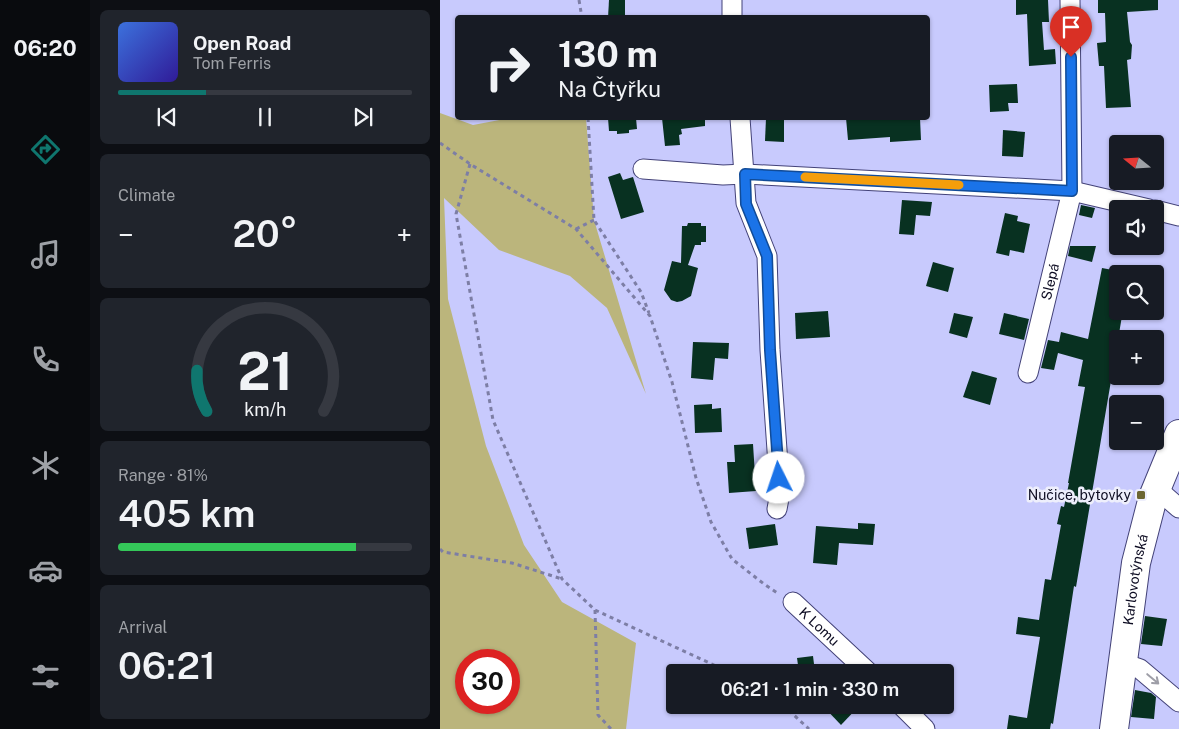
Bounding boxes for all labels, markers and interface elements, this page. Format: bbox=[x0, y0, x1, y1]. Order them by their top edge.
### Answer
pin bbox=[1050, 6, 1092, 57]
icon: arrive bbox=[1057, 13, 1085, 41]
text: Open Road bbox=[193, 32, 291, 54]
text: 130 m bbox=[558, 34, 658, 75]
text: 06:20 bbox=[13, 35, 77, 61]
icon: right bbox=[475, 35, 540, 100]
text: Tom Ferris bbox=[193, 54, 271, 73]
text: Na Čtyřku bbox=[558, 76, 661, 102]
icon: previous bbox=[153, 103, 181, 131]
icon: pause bbox=[251, 103, 279, 131]
icon: next bbox=[349, 103, 377, 131]
icon: directions bbox=[28, 132, 63, 167]
north arrow bbox=[1109, 135, 1164, 190]
map controls bbox=[1109, 135, 1164, 450]
text: Climate bbox=[118, 186, 175, 205]
button: sound bbox=[1109, 200, 1164, 255]
text: 20° bbox=[232, 211, 298, 256]
text: − bbox=[118, 218, 134, 251]
text: + bbox=[396, 218, 412, 251]
icon: music bbox=[28, 237, 63, 272]
street label: Slepá bbox=[1038, 262, 1062, 302]
button: search bbox=[1109, 265, 1164, 320]
button: + bbox=[1109, 330, 1164, 385]
text: 21 bbox=[237, 341, 293, 402]
icon: phone bbox=[28, 342, 63, 377]
button: − bbox=[1109, 395, 1164, 450]
text: km/h bbox=[244, 399, 286, 420]
icon: climate bbox=[28, 448, 63, 483]
position arrow bbox=[752, 451, 804, 503]
text: Range · 81% bbox=[118, 466, 208, 485]
place label: Nučice, bytovky bbox=[1028, 487, 1132, 503]
marker: Nučice, bytovky bbox=[1135, 489, 1147, 501]
text: 405 km bbox=[118, 491, 256, 536]
street label: Karlovotýnská bbox=[1120, 532, 1151, 626]
icon: car bbox=[28, 553, 63, 588]
street label: K Lomu bbox=[796, 604, 843, 649]
text: Arrival bbox=[118, 618, 167, 637]
text: 06:21 bbox=[118, 643, 216, 688]
speed limit sign: 30 bbox=[455, 649, 520, 714]
icon: filters bbox=[28, 659, 63, 694]
one-way arrow bbox=[1146, 674, 1159, 685]
text: 06:21 · 1 min · 330 m bbox=[721, 678, 899, 700]

